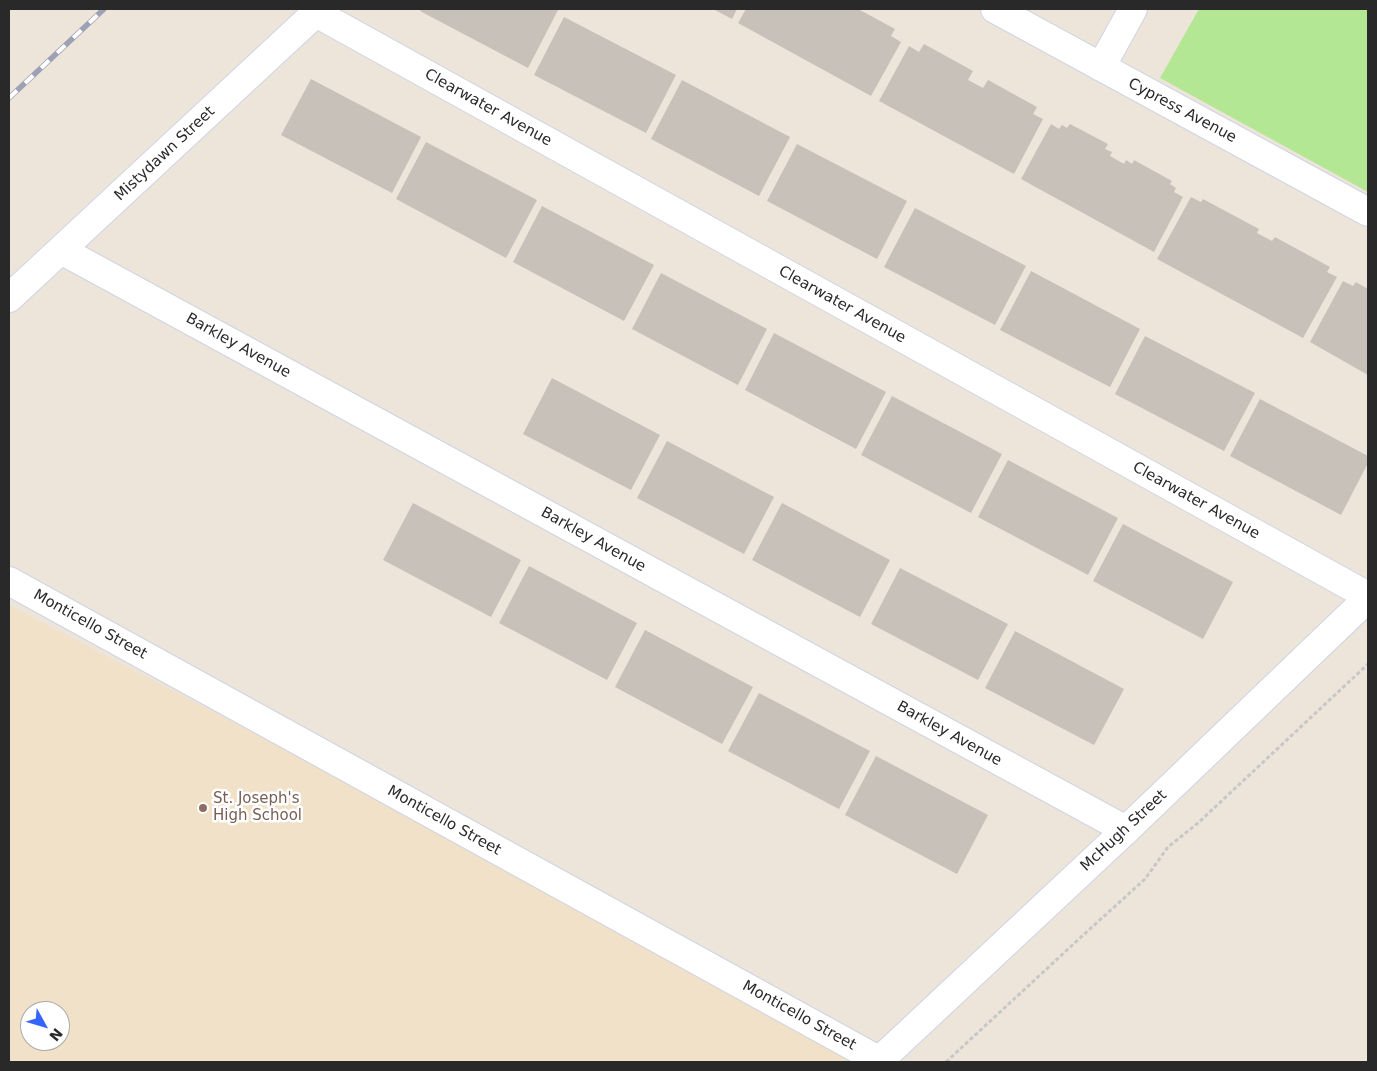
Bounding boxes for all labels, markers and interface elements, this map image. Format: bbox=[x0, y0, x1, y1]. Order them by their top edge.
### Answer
street label: Clearwater Avenue bbox=[421, 66, 555, 150]
street label: Cypress Avenue bbox=[1125, 75, 1239, 147]
street label: Mistydawn Street bbox=[111, 103, 219, 205]
street label: Clearwater Avenue bbox=[775, 263, 909, 347]
street label: Barkley Avenue bbox=[182, 310, 294, 382]
street label: Clearwater Avenue bbox=[1129, 459, 1263, 543]
street label: Barkley Avenue bbox=[537, 504, 649, 576]
street label: Monticello Street bbox=[30, 586, 150, 664]
street label: Barkley Avenue bbox=[893, 698, 1005, 770]
street label: Monticello Street bbox=[384, 782, 504, 860]
street label: McHugh Street bbox=[1077, 786, 1171, 876]
place label: St. Joseph's High School bbox=[213, 790, 302, 825]
marker: St. Joseph's High School bbox=[197, 802, 209, 814]
street label: Monticello Street bbox=[739, 977, 859, 1055]
north arrow bbox=[20, 1001, 70, 1051]
text: N bbox=[46, 1025, 66, 1044]

